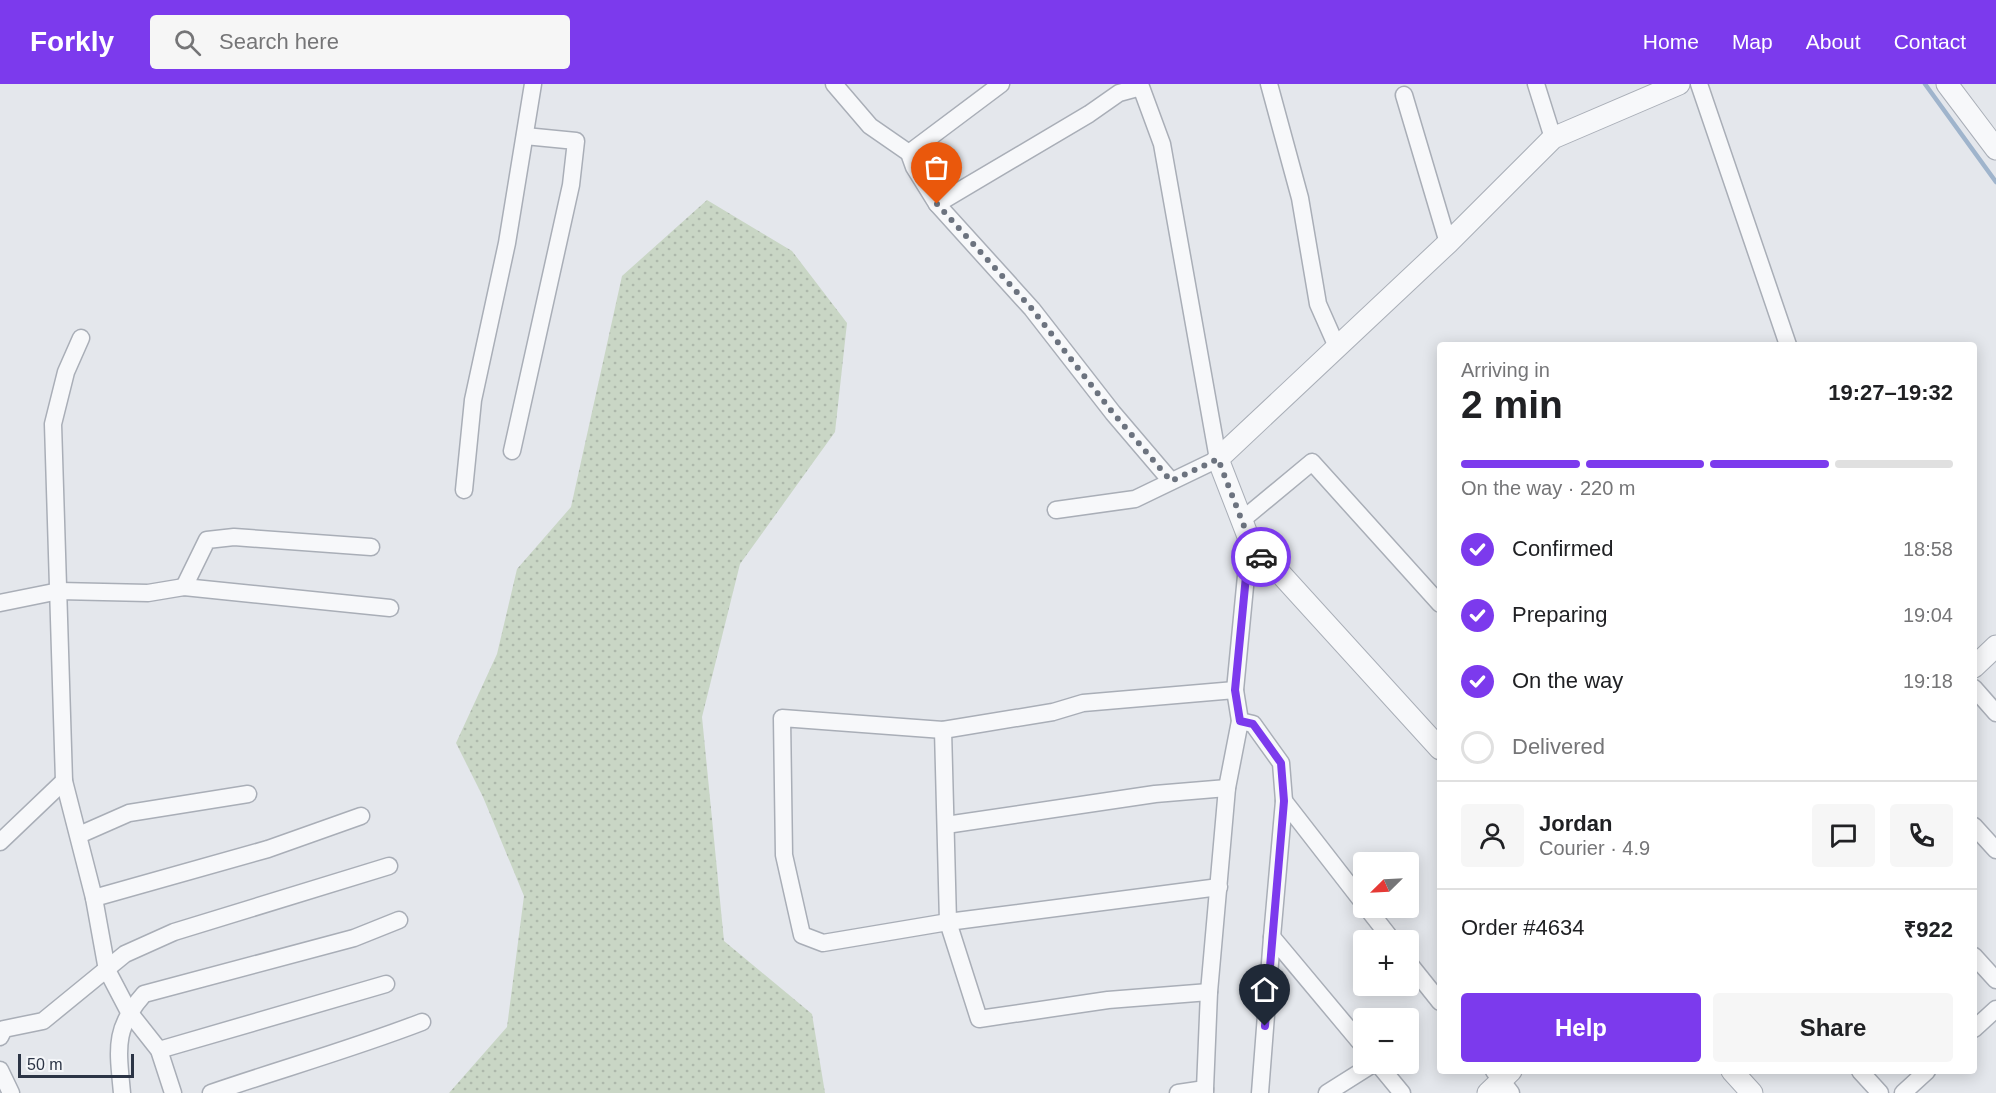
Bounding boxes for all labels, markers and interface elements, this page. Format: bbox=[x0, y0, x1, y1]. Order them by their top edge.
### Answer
search box bbox=[150, 15, 570, 69]
text: Forkly bbox=[30, 26, 114, 57]
icon: search bbox=[171, 26, 204, 59]
text: Search here bbox=[219, 29, 339, 54]
text: Home bbox=[1643, 30, 1699, 53]
text: Map bbox=[1732, 30, 1773, 53]
text: About bbox=[1806, 30, 1861, 53]
text: Contact bbox=[1894, 30, 1966, 53]
pin bbox=[911, 142, 962, 204]
icon: bag bbox=[920, 151, 953, 184]
text: Arriving in bbox=[1461, 359, 1550, 381]
text: 19:27–19:32 bbox=[1828, 380, 1953, 405]
text: 2 min bbox=[1461, 383, 1563, 426]
text: On the way · 220 m bbox=[1461, 477, 1636, 499]
courier bbox=[1231, 527, 1291, 587]
icon: check bbox=[1461, 533, 1494, 566]
text: Confirmed bbox=[1512, 536, 1613, 561]
text: 18:58 bbox=[1903, 538, 1953, 560]
icon: car bbox=[1245, 541, 1278, 574]
icon: check bbox=[1461, 599, 1494, 632]
text: Preparing bbox=[1512, 602, 1607, 627]
text: 19:04 bbox=[1903, 604, 1953, 626]
icon: check bbox=[1461, 665, 1494, 698]
text: On the way bbox=[1512, 668, 1623, 693]
text: 19:18 bbox=[1903, 670, 1953, 692]
text: Delivered bbox=[1512, 734, 1605, 759]
button: person bbox=[1461, 804, 1524, 867]
button: chat bbox=[1812, 804, 1875, 867]
button: phone bbox=[1890, 804, 1953, 867]
text: Jordan bbox=[1539, 811, 1612, 836]
text: Courier · 4.9 bbox=[1539, 837, 1650, 859]
north arrow bbox=[1353, 852, 1419, 918]
map controls bbox=[1353, 852, 1419, 1074]
text: Order #4634 bbox=[1461, 915, 1585, 940]
text: ₹922 bbox=[1904, 917, 1953, 942]
button: + bbox=[1353, 930, 1419, 996]
pin bbox=[1239, 964, 1290, 1026]
icon: home bbox=[1248, 973, 1281, 1006]
button: Help bbox=[1461, 993, 1701, 1062]
button: Share bbox=[1713, 993, 1953, 1062]
button: − bbox=[1353, 1008, 1419, 1074]
scale bar bbox=[18, 1051, 134, 1078]
text: 50 m bbox=[27, 1056, 63, 1073]

